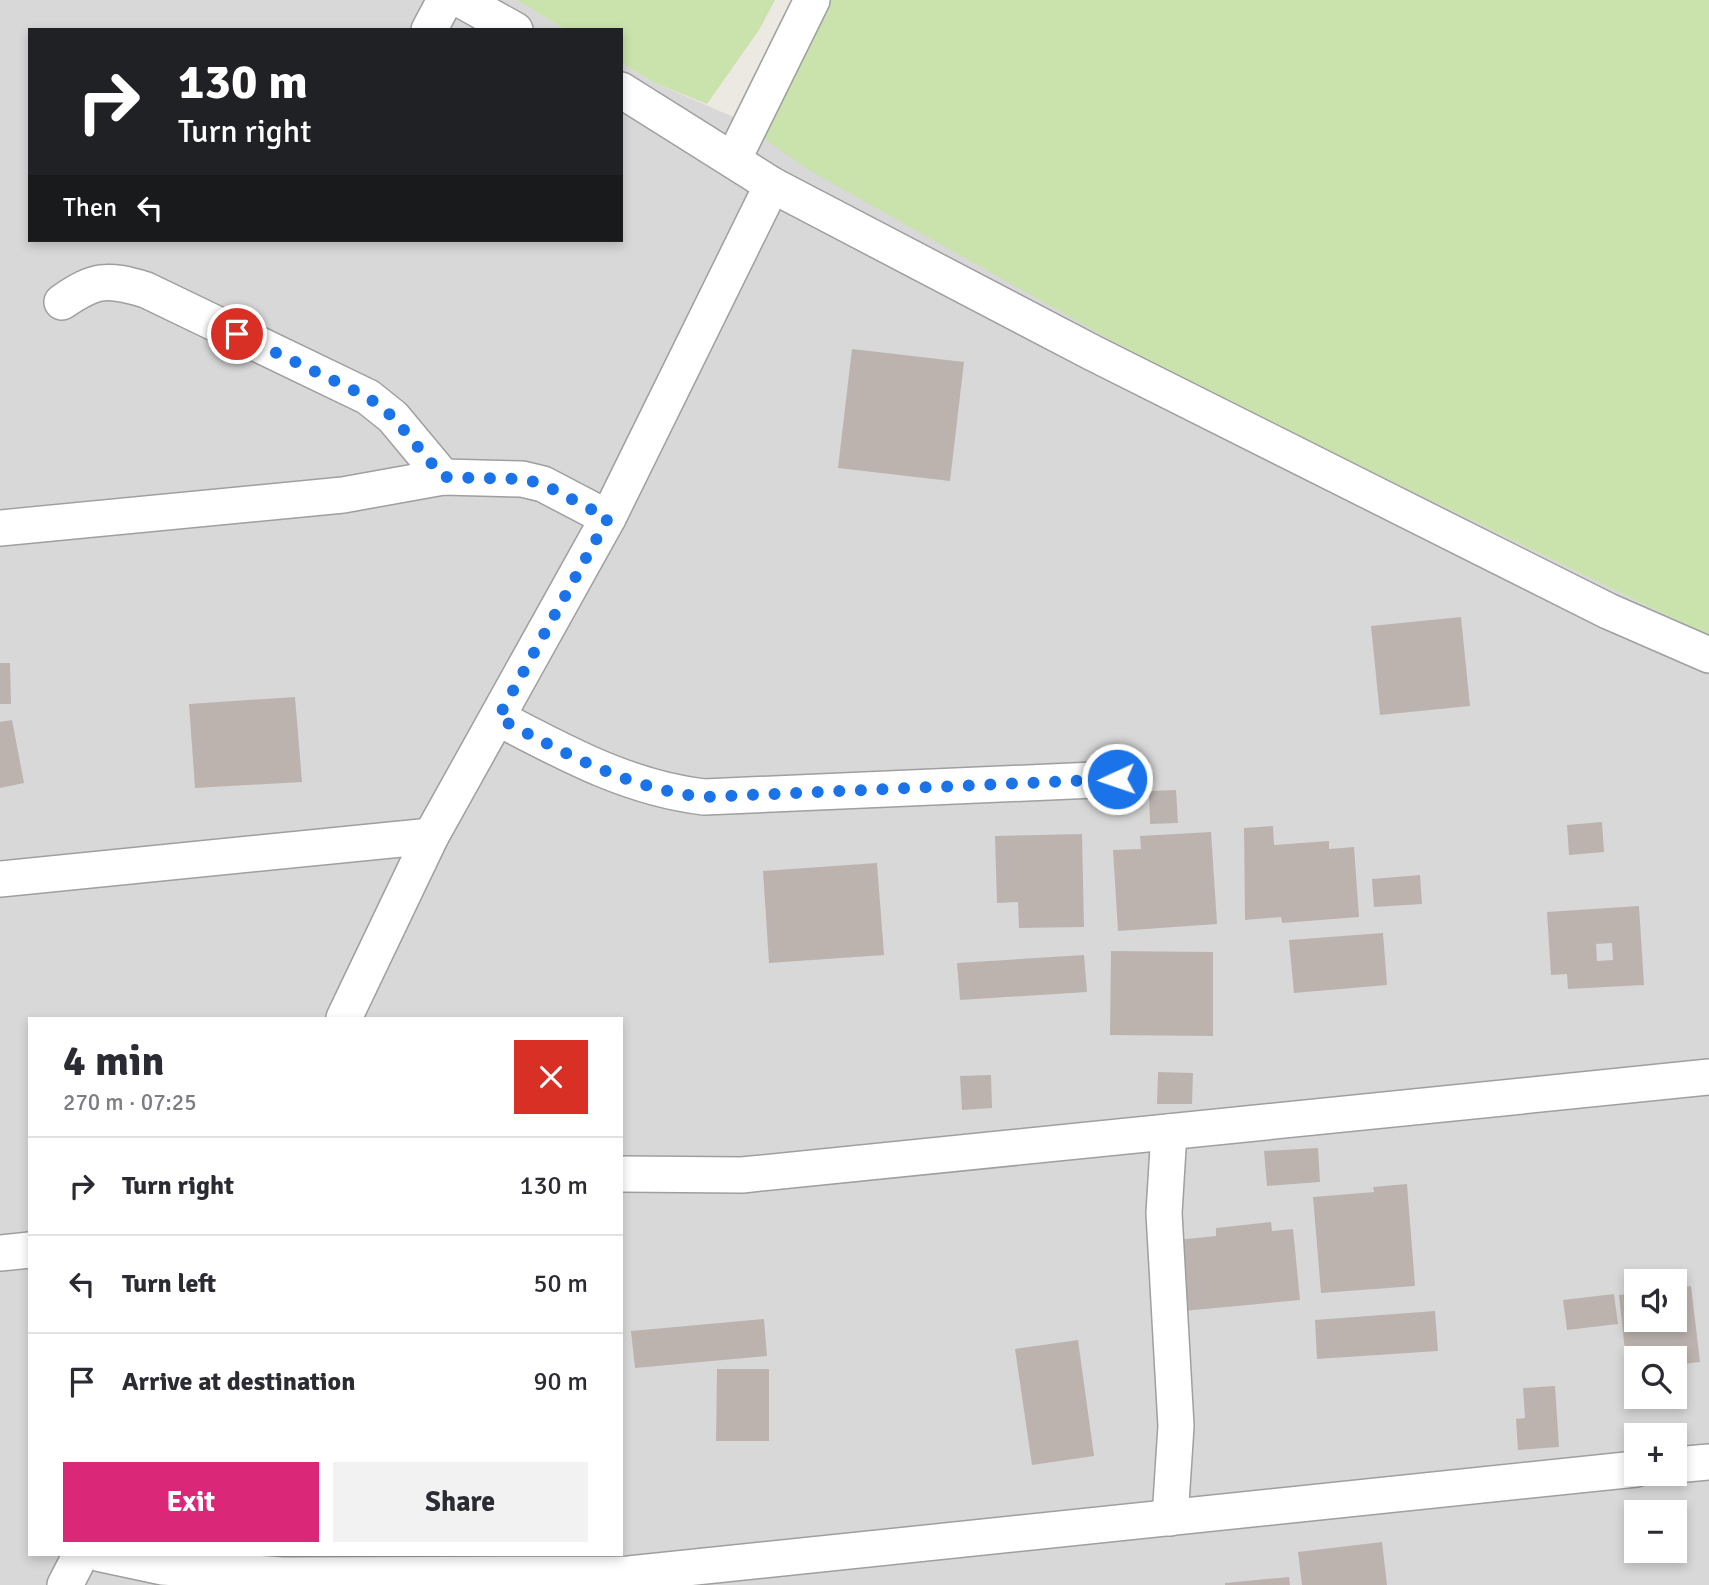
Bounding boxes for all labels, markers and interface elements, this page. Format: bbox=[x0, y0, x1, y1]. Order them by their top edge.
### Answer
text: 130 m bbox=[178, 52, 308, 112]
icon: right bbox=[63, 56, 154, 147]
text: Turn right bbox=[178, 112, 311, 151]
icon: left bbox=[131, 189, 169, 227]
text: Then bbox=[63, 192, 117, 224]
pin bbox=[207, 304, 267, 364]
icon: arrive bbox=[218, 315, 256, 353]
position arrow bbox=[1080, 742, 1154, 816]
text: 4 min bbox=[63, 1036, 164, 1087]
button: close bbox=[514, 1040, 588, 1114]
text: 270 m · 07:25 bbox=[63, 1088, 197, 1117]
icon: right bbox=[63, 1167, 101, 1205]
text: Turn right bbox=[122, 1170, 234, 1202]
text: 130 m bbox=[519, 1170, 588, 1202]
icon: left bbox=[63, 1265, 101, 1303]
text: Turn left bbox=[122, 1268, 216, 1300]
text: 50 m bbox=[533, 1268, 588, 1300]
map controls bbox=[1624, 1269, 1687, 1563]
button: sound bbox=[1624, 1269, 1687, 1332]
button: search bbox=[1624, 1346, 1687, 1409]
icon: arrive bbox=[63, 1363, 101, 1401]
text: Arrive at destination bbox=[122, 1366, 355, 1398]
text: 90 m bbox=[533, 1366, 588, 1398]
button: + bbox=[1624, 1423, 1687, 1486]
button: Exit bbox=[63, 1462, 319, 1542]
button: Share bbox=[333, 1462, 588, 1542]
button: − bbox=[1624, 1500, 1687, 1563]

